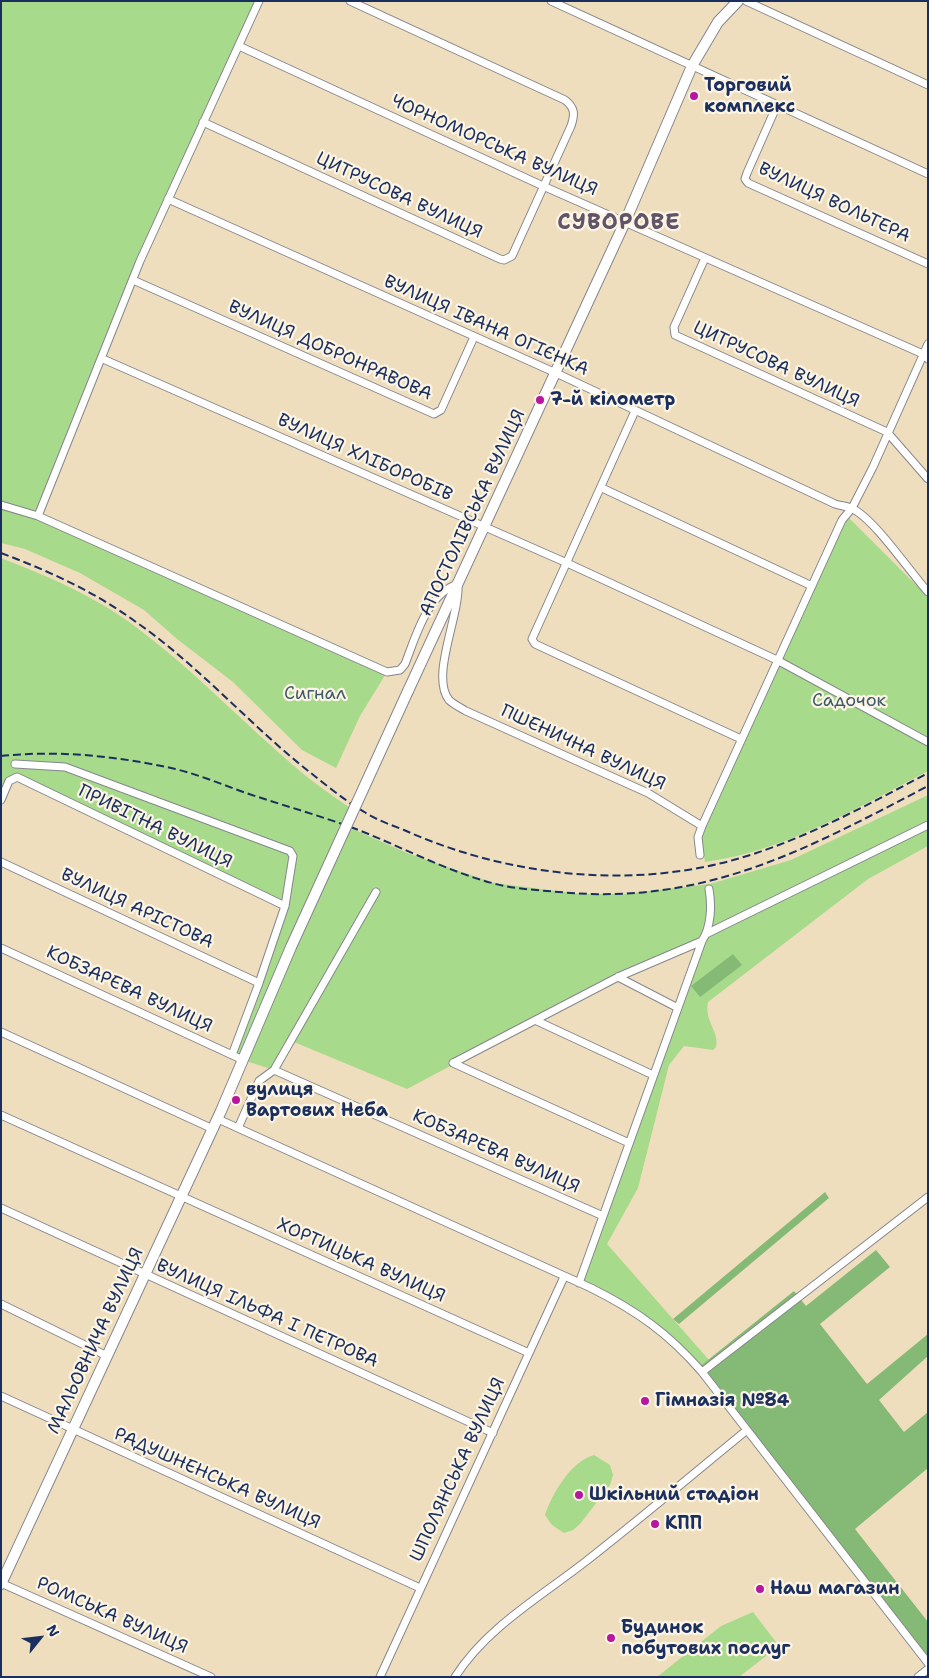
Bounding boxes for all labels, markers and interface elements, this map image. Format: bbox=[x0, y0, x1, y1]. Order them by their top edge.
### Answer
place label: Торговий комплекс bbox=[704, 75, 795, 118]
marker: Торговий комплекс bbox=[688, 90, 700, 102]
street label: ЧОРНОМОРСЬКА ВУЛИЦЯ bbox=[387, 91, 601, 201]
street label: ЦИТРУСОВА ВУЛИЦЯ bbox=[312, 148, 486, 244]
street label: ВУЛИЦЯ ВОЛЬТЕРА bbox=[755, 158, 913, 248]
district label: СУВОРОВЕ bbox=[556, 210, 682, 236]
street label: ВУЛИЦЯ ІВАНА ОГІЄНКА bbox=[380, 271, 592, 381]
street label: ВУЛИЦЯ ДОБРОНРАВОВА bbox=[225, 296, 435, 406]
street label: ЦИТРУСОВА ВУЛИЦЯ bbox=[689, 317, 863, 413]
place label: 7-й кілометр bbox=[550, 389, 675, 411]
marker: 7-й кілометр bbox=[534, 394, 546, 406]
street label: АПОСТОЛІВСЬКА ВУЛИЦЯ bbox=[415, 406, 531, 620]
street label: ВУЛИЦЯ ХЛІБОРОБІВ bbox=[274, 410, 456, 506]
park label: Сигнал bbox=[284, 683, 346, 705]
park label: Садочок bbox=[812, 690, 886, 712]
street label: ПШЕНИЧНА ВУЛИЦЯ bbox=[497, 700, 669, 796]
street label: ПРИВІТНА ВУЛИЦЯ bbox=[75, 780, 235, 874]
street label: ВУЛИЦЯ АРІСТОВА bbox=[57, 864, 217, 954]
street label: КОБЗАРЕВА ВУЛИЦЯ bbox=[43, 942, 215, 1038]
place label: вулиця Вартових Неба bbox=[246, 1079, 388, 1122]
marker: вулиця Вартових Неба bbox=[230, 1094, 242, 1106]
street label: КОБЗАРЕВА ВУЛИЦЯ bbox=[409, 1105, 583, 1199]
street label: ХОРТИЦЬКА ВУЛИЦЯ bbox=[274, 1214, 448, 1308]
street label: МАЛЬОВНИЧА ВУЛИЦЯ bbox=[43, 1244, 149, 1438]
street label: ВУЛИЦЯ ІЛЬФА І ПЕТРОВА bbox=[153, 1255, 381, 1373]
street label: ШПОЛЯНСЬКА ВУЛИЦЯ bbox=[406, 1375, 510, 1565]
place label: Гімназія №84 bbox=[655, 1390, 789, 1412]
marker: Гімназія №84 bbox=[639, 1395, 651, 1407]
street label: РАДУШНЕНСЬКА ВУЛИЦЯ bbox=[111, 1424, 323, 1534]
place label: Шкільний стадіон bbox=[589, 1484, 759, 1506]
marker: Шкільний стадіон bbox=[573, 1489, 585, 1501]
place label: КПП bbox=[665, 1513, 702, 1535]
marker: КПП bbox=[649, 1518, 661, 1530]
street label: РОМСЬКА ВУЛИЦЯ bbox=[33, 1573, 191, 1659]
place label: Наш магазин bbox=[770, 1578, 900, 1600]
marker: Наш магазин bbox=[754, 1583, 766, 1595]
north arrow bbox=[15, 1613, 65, 1663]
place label: Будинок побутових послуг bbox=[621, 1617, 790, 1660]
text: N bbox=[43, 1622, 64, 1640]
marker: Будинок побутових послуг bbox=[605, 1632, 617, 1644]

